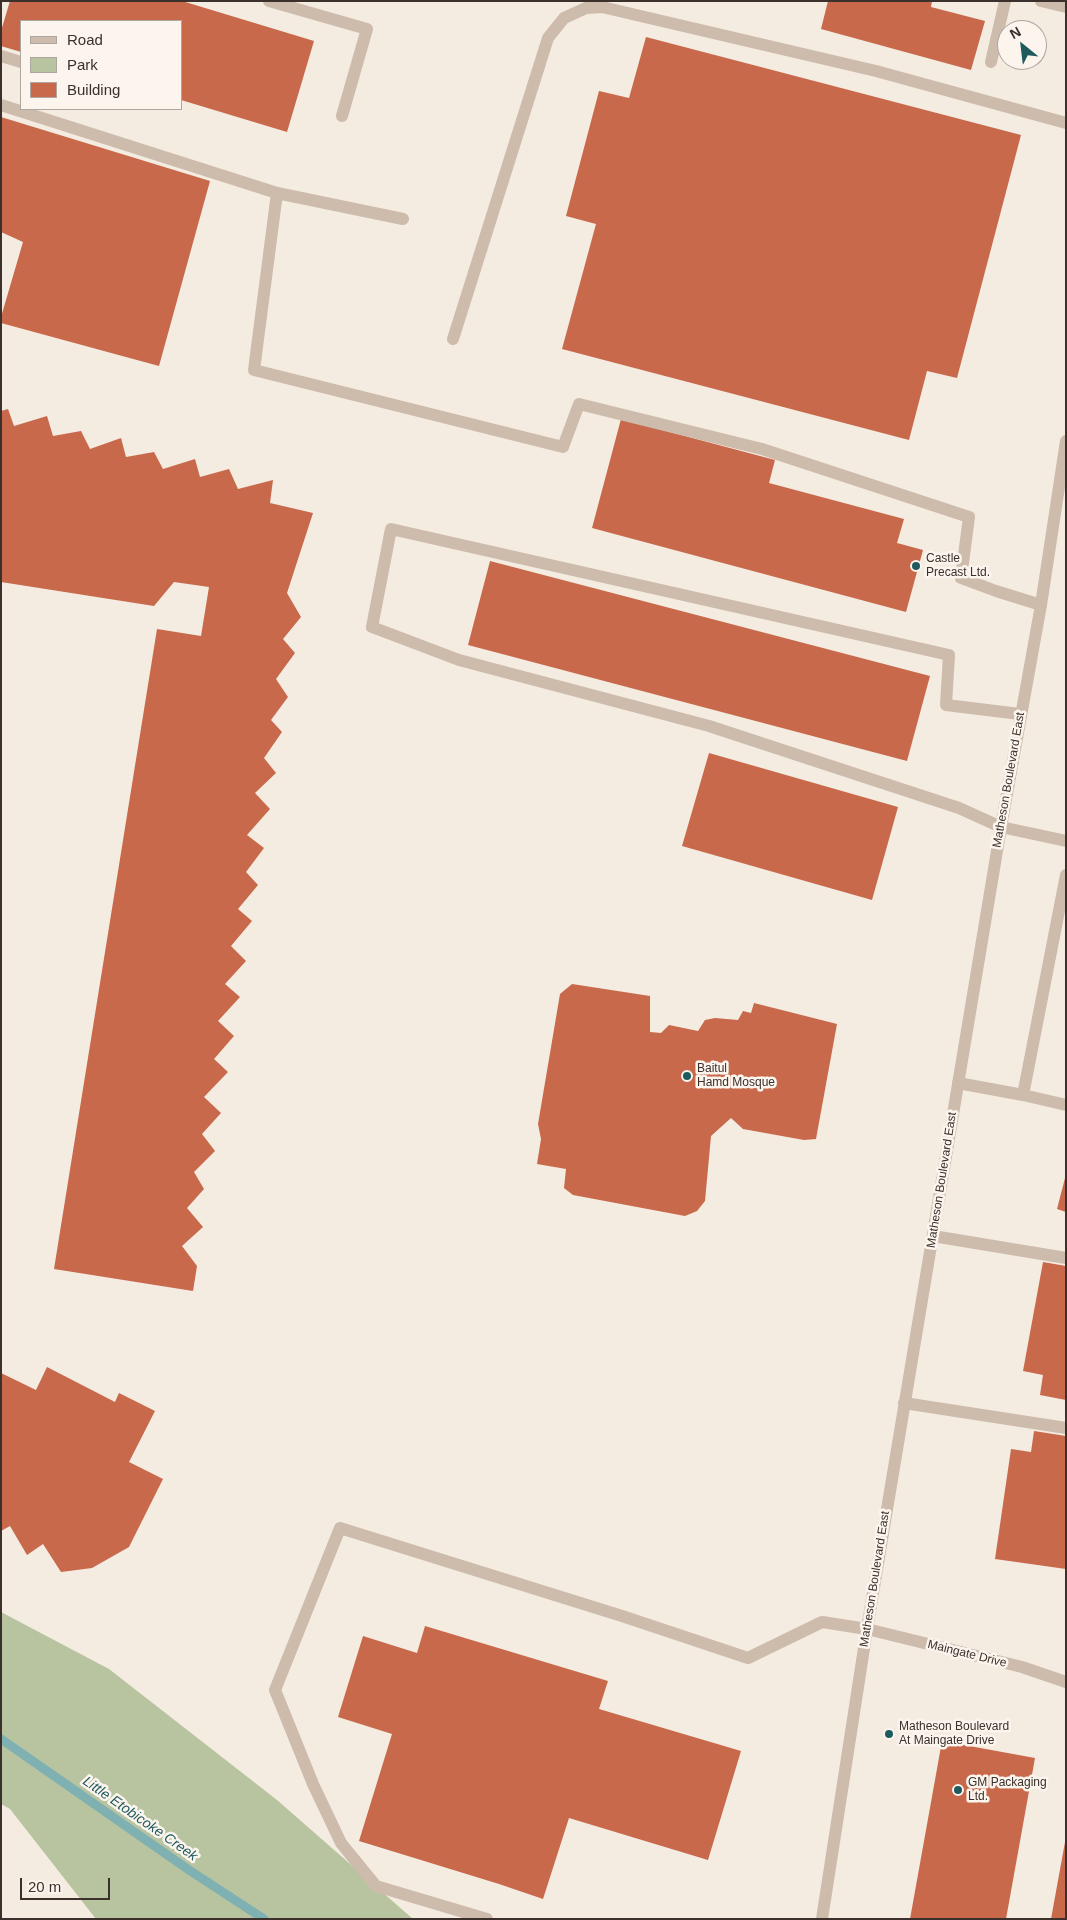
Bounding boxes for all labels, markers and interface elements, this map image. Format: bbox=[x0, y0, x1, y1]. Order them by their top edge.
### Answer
legend bbox=[20, 20, 182, 110]
north arrow bbox=[997, 20, 1047, 70]
text: N bbox=[1007, 23, 1024, 42]
text: Road bbox=[67, 31, 103, 48]
text: Park bbox=[67, 56, 98, 73]
text: Building bbox=[67, 81, 120, 98]
place label: Castle Precast Ltd. bbox=[926, 552, 990, 580]
marker: Castle Precast Ltd. bbox=[910, 560, 922, 572]
street label: Matheson Boulevard East bbox=[990, 711, 1028, 849]
place label: Baitul Hamd Mosque bbox=[697, 1062, 775, 1090]
marker: Baitul Hamd Mosque bbox=[681, 1070, 693, 1082]
street label: Matheson Boulevard East bbox=[924, 1111, 960, 1249]
street label: Matheson Boulevard East bbox=[857, 1510, 893, 1648]
street label: Maingate Drive bbox=[926, 1637, 1008, 1671]
place label: Matheson Boulevard At Maingate Drive bbox=[899, 1720, 1009, 1748]
marker: Matheson Boulevard At Maingate Drive bbox=[883, 1728, 895, 1740]
water label: Little Etobicoke Creek bbox=[79, 1773, 201, 1865]
place label: GM Packaging Ltd. bbox=[968, 1776, 1047, 1804]
marker: GM Packaging Ltd. bbox=[952, 1784, 964, 1796]
scale bar bbox=[22, 1868, 112, 1900]
text: 20 m bbox=[28, 1878, 61, 1895]

